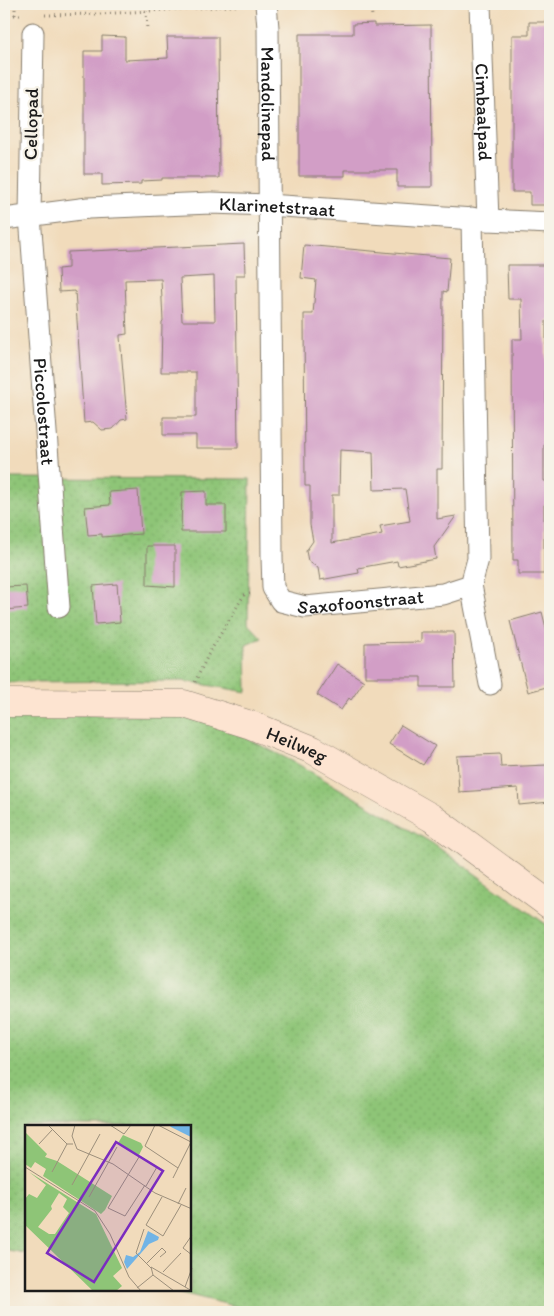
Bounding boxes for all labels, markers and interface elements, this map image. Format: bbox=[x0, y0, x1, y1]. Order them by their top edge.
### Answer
street label: Mandolinepad bbox=[257, 47, 281, 162]
street label: Cimbaalpad bbox=[471, 63, 497, 161]
street label: Cellopad bbox=[19, 87, 43, 160]
street label: Klarinetstraat bbox=[219, 192, 336, 221]
street label: Piccolostraat bbox=[29, 357, 60, 466]
street label: Saxofoonstraat bbox=[295, 584, 425, 619]
street label: Heilweg bbox=[263, 721, 332, 768]
inset map bbox=[25, 1125, 191, 1291]

